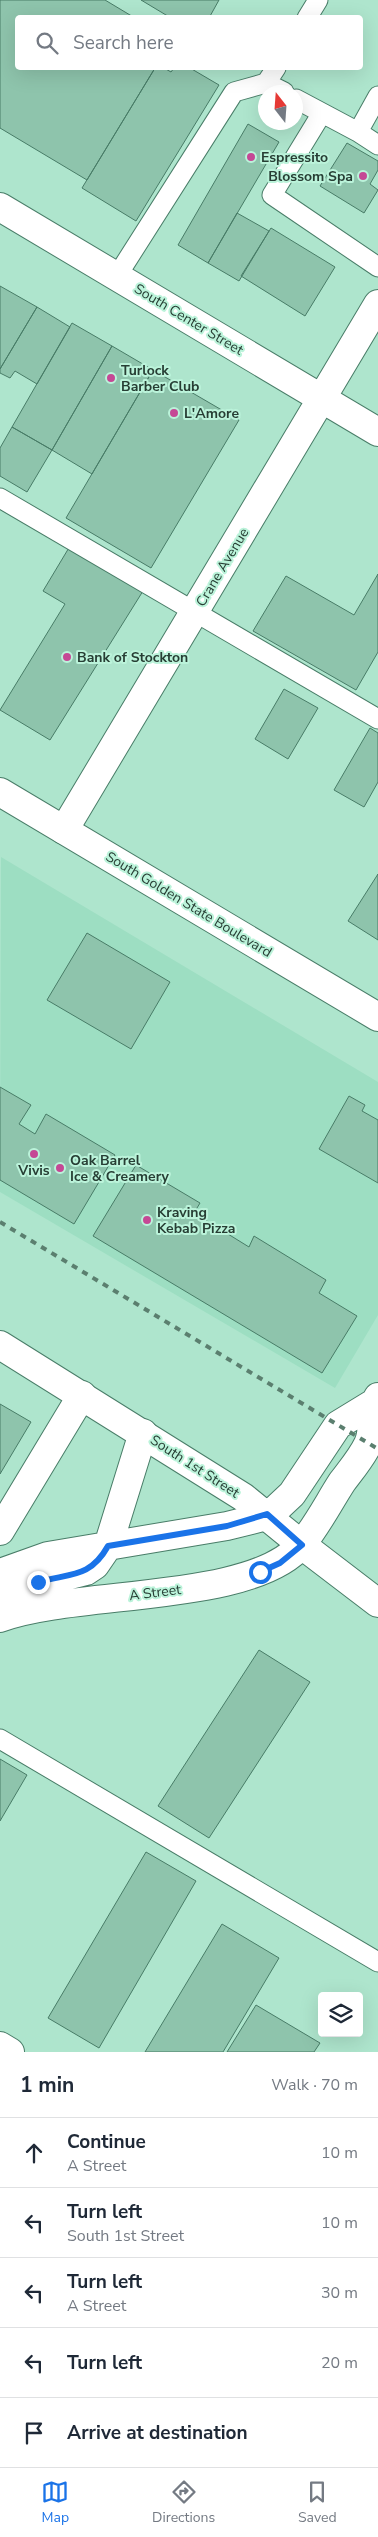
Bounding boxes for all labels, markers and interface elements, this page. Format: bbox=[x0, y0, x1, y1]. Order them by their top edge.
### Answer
search box bbox=[15, 15, 363, 70]
icon: search bbox=[33, 29, 61, 57]
text: Search here bbox=[73, 30, 174, 56]
north arrow bbox=[258, 85, 303, 130]
place label: Espressito bbox=[261, 148, 328, 167]
marker: Espressito bbox=[245, 151, 257, 163]
place label: Blossom Spa bbox=[268, 167, 353, 186]
marker: Blossom Spa bbox=[357, 170, 369, 182]
street label: South Center Street bbox=[131, 279, 247, 360]
place label: Turlock Barber Club bbox=[121, 361, 200, 396]
marker: Turlock Barber Club bbox=[105, 372, 117, 384]
place label: L'Amore bbox=[184, 404, 239, 423]
marker: L'Amore bbox=[168, 407, 180, 419]
street label: Crane Avenue bbox=[192, 524, 253, 610]
place label: Bank of Stockton bbox=[77, 648, 188, 667]
marker: Bank of Stockton bbox=[61, 651, 73, 663]
street label: South Golden State Boulevard bbox=[102, 847, 275, 962]
marker: Vivis bbox=[28, 1148, 40, 1160]
place label: Oak Barrel Ice & Creamery bbox=[70, 1151, 170, 1186]
place label: Vivis bbox=[17, 1161, 50, 1180]
marker: Oak Barrel Ice & Creamery bbox=[54, 1162, 66, 1174]
place label: Kraving Kebab Pizza bbox=[157, 1203, 236, 1238]
marker: Kraving Kebab Pizza bbox=[141, 1214, 153, 1226]
street label: South 1st Street bbox=[147, 1431, 243, 1502]
route start bbox=[249, 1561, 272, 1584]
route end bbox=[27, 1571, 50, 1594]
street label: A Street bbox=[128, 1580, 182, 1605]
map controls bbox=[318, 1992, 363, 2037]
button: layers bbox=[318, 1992, 363, 2037]
text: 1 min bbox=[20, 2071, 74, 2099]
text: Walk · 70 m bbox=[271, 2074, 358, 2096]
text: Continue bbox=[67, 2129, 146, 2155]
icon: ahead bbox=[20, 2139, 48, 2167]
text: 10 m bbox=[321, 2142, 358, 2164]
text: A Street bbox=[67, 2155, 126, 2177]
text: Turn left bbox=[67, 2199, 142, 2225]
icon: left bbox=[20, 2209, 48, 2237]
text: 10 m bbox=[321, 2212, 358, 2234]
text: South 1st Street bbox=[67, 2225, 184, 2247]
text: Turn left bbox=[67, 2269, 142, 2295]
icon: left bbox=[20, 2279, 48, 2307]
text: 30 m bbox=[321, 2282, 358, 2304]
text: A Street bbox=[67, 2295, 126, 2317]
icon: left bbox=[20, 2349, 48, 2377]
text: Turn left bbox=[67, 2350, 142, 2376]
text: 20 m bbox=[321, 2352, 358, 2374]
icon: arrive bbox=[20, 2419, 48, 2447]
text: Arrive at destination bbox=[67, 2420, 248, 2446]
tab: Map bbox=[41, 2478, 69, 2527]
tab: Directions bbox=[152, 2478, 215, 2527]
tab: Saved bbox=[298, 2478, 337, 2527]

